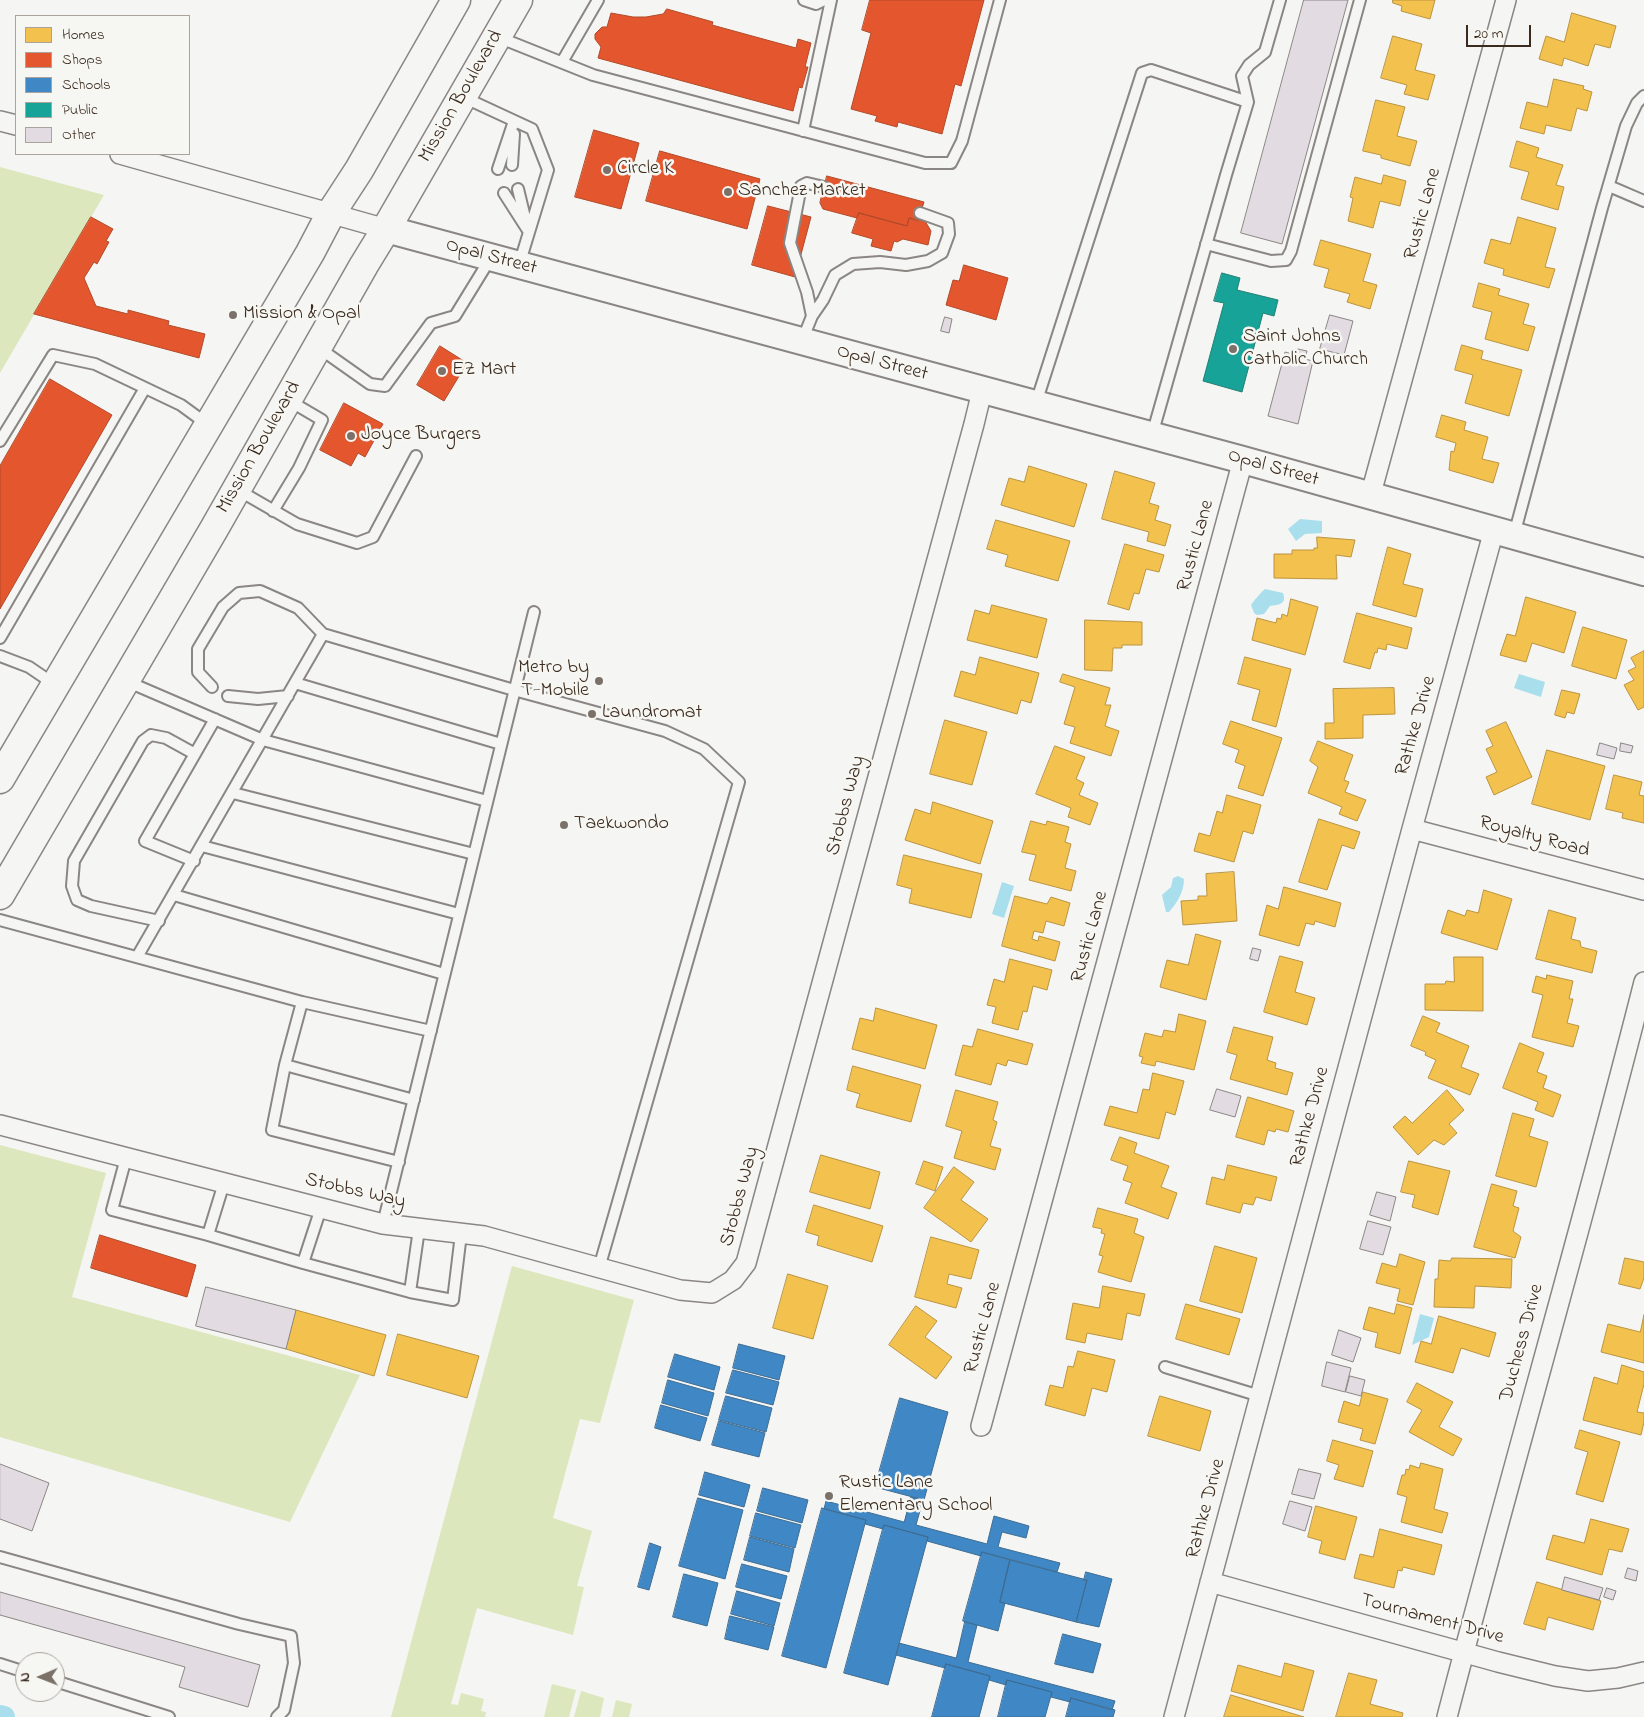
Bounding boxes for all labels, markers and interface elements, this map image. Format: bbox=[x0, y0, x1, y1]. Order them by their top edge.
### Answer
legend bbox=[15, 15, 190, 155]
scale bar bbox=[1469, 15, 1534, 47]
text: 20 m bbox=[1474, 23, 1503, 45]
text: Homes bbox=[62, 24, 105, 46]
street label: Mission Boulevard bbox=[414, 27, 510, 167]
text: Shops bbox=[62, 49, 102, 71]
text: Schools bbox=[62, 74, 111, 96]
text: Public bbox=[62, 99, 98, 121]
text: Other bbox=[62, 124, 95, 146]
place label: Circle K bbox=[617, 158, 674, 182]
marker: Circle K bbox=[601, 164, 613, 176]
street label: Rustic Lane bbox=[1400, 166, 1448, 262]
place label: Sanchez Market bbox=[738, 180, 866, 204]
marker: Sanchez Market bbox=[722, 186, 734, 198]
street label: Opal Street bbox=[443, 234, 539, 282]
place label: Mission & Opal bbox=[243, 303, 360, 327]
marker: Mission & Opal bbox=[227, 309, 239, 321]
place label: Saint Johns Catholic Church bbox=[1243, 326, 1368, 373]
street label: Opal Street bbox=[834, 340, 930, 388]
marker: Saint Johns Catholic Church bbox=[1227, 343, 1239, 355]
place label: EZ Mart bbox=[452, 359, 516, 383]
marker: EZ Mart bbox=[436, 365, 448, 377]
street label: Mission Boulevard bbox=[212, 378, 308, 518]
place label: Joyce Burgers bbox=[361, 424, 481, 448]
marker: Joyce Burgers bbox=[345, 430, 357, 442]
street label: Opal Street bbox=[1225, 445, 1321, 493]
street label: Rustic Lane bbox=[1173, 498, 1221, 594]
place label: Metro by T-Mobile bbox=[518, 657, 589, 704]
street label: Rathke Drive bbox=[1391, 673, 1443, 779]
marker: Metro by T-Mobile bbox=[593, 675, 605, 687]
place label: Laundromat bbox=[602, 702, 702, 726]
marker: Laundromat bbox=[586, 708, 598, 720]
street label: Stobbs Way bbox=[822, 753, 872, 859]
street label: Royalty Road bbox=[1476, 812, 1592, 864]
place label: Taekwondo bbox=[574, 813, 669, 837]
marker: Taekwondo bbox=[558, 819, 570, 831]
street label: Rustic Lane bbox=[1067, 889, 1115, 985]
street label: Rathke Drive bbox=[1286, 1064, 1336, 1170]
street label: Stobbs Way bbox=[716, 1144, 766, 1250]
street label: Stobbs Way bbox=[302, 1169, 408, 1215]
street label: Rustic Lane bbox=[960, 1280, 1008, 1376]
street label: Duchess Drive bbox=[1496, 1282, 1550, 1404]
street label: Rathke Drive bbox=[1182, 1456, 1232, 1562]
place label: Rustic Lane Elementary School bbox=[839, 1472, 992, 1519]
marker: Rustic Lane Elementary School bbox=[823, 1490, 835, 1502]
street label: Tournament Drive bbox=[1358, 1589, 1506, 1651]
north arrow bbox=[15, 1652, 65, 1702]
text: N bbox=[15, 1672, 36, 1682]

